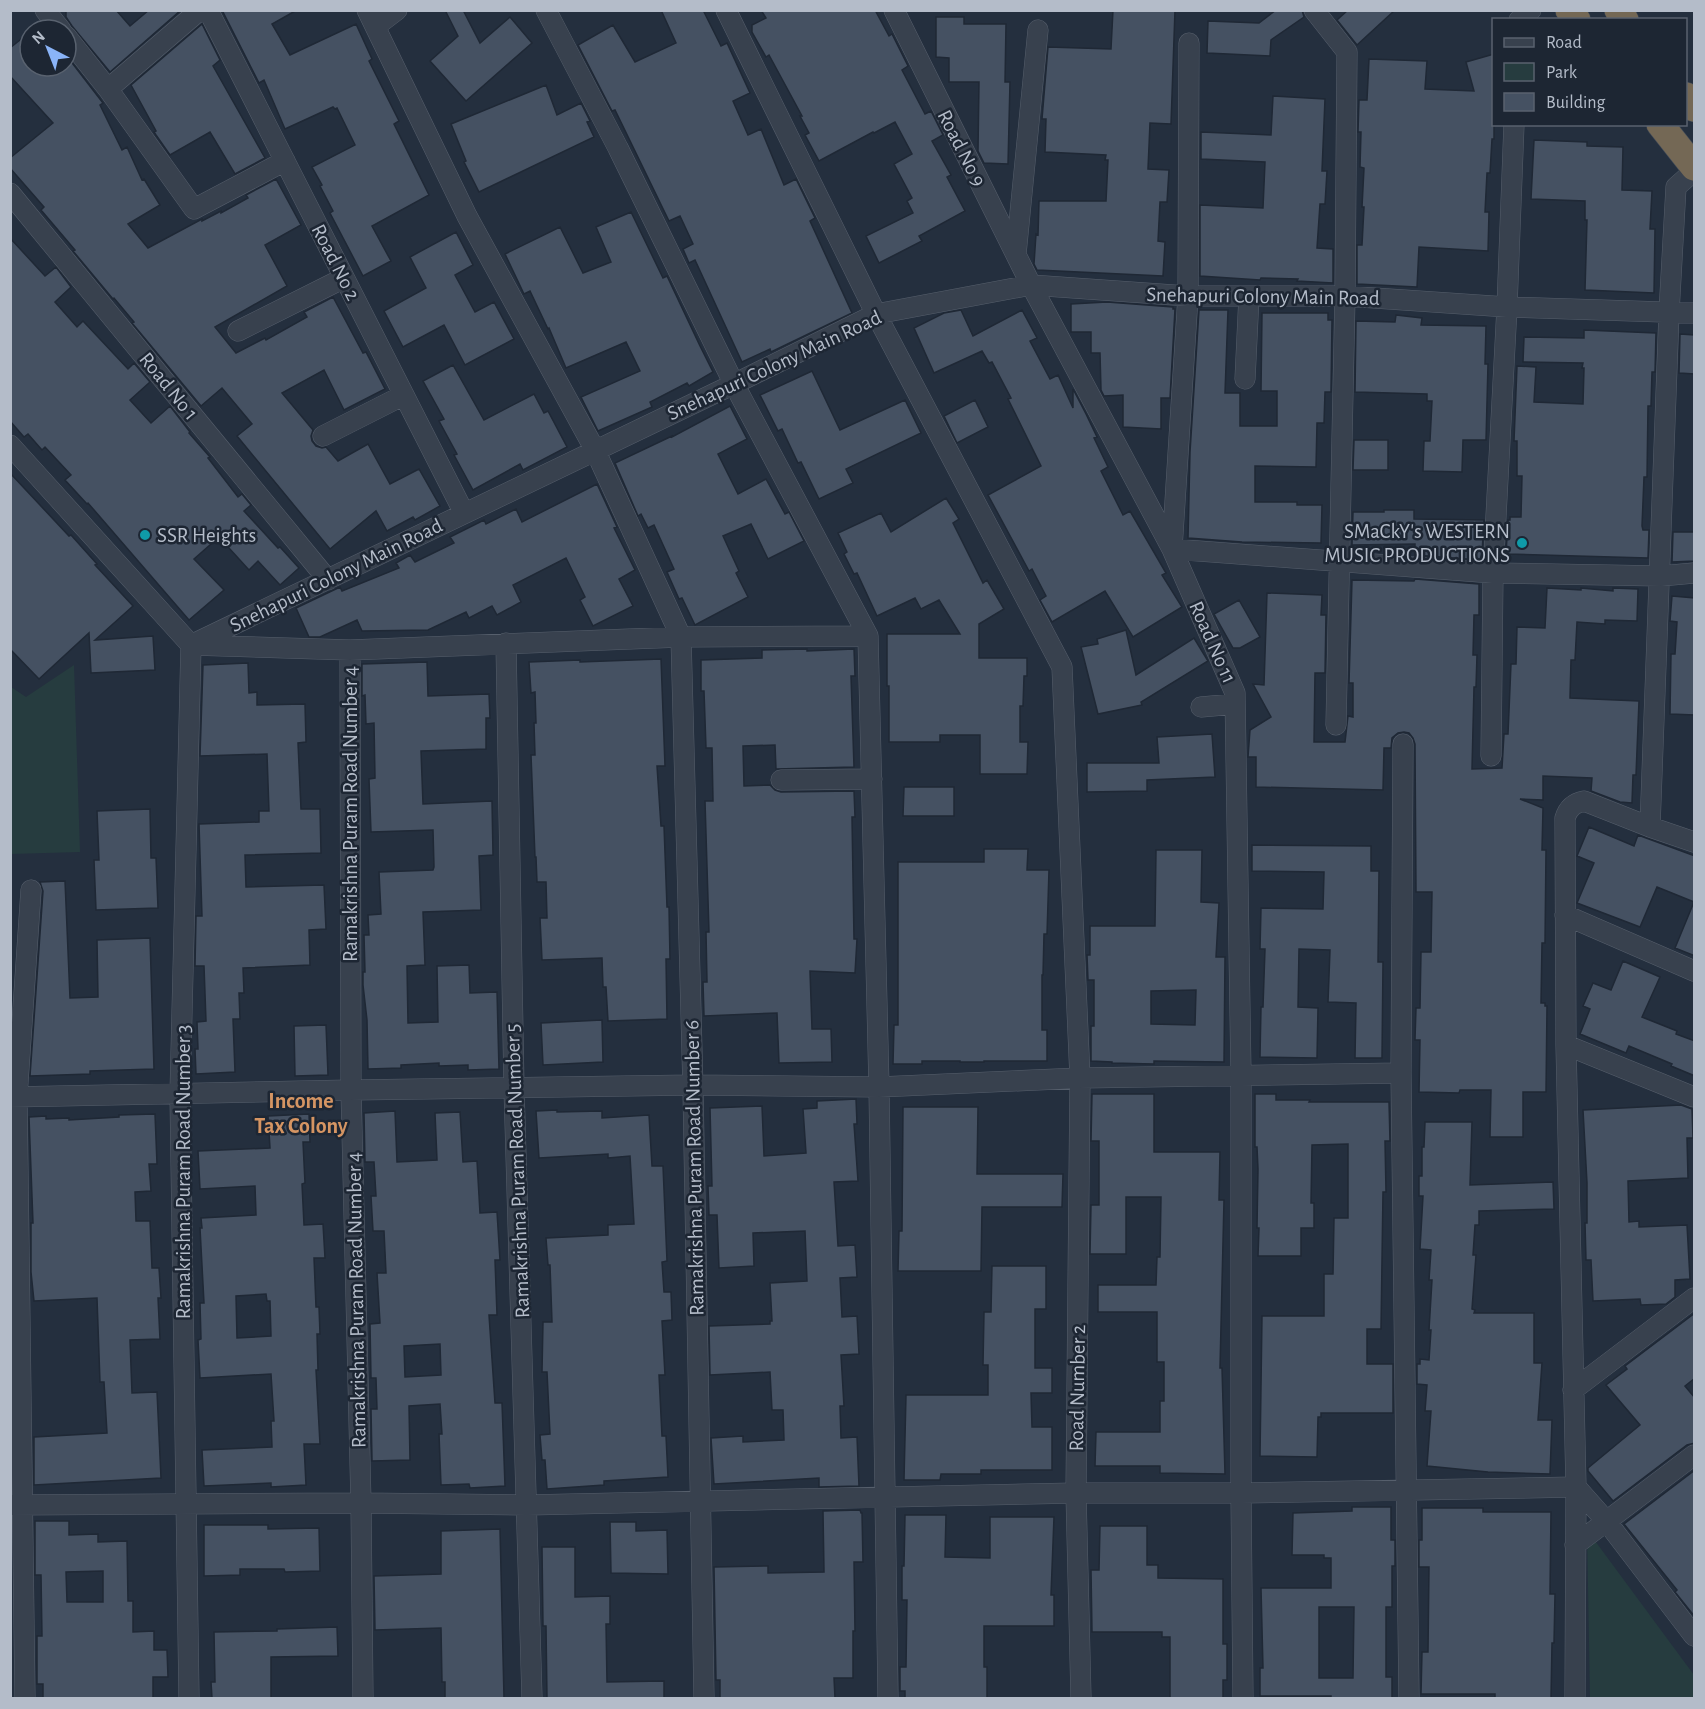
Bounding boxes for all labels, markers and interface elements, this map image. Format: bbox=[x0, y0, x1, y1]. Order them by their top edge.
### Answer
north arrow bbox=[18, 18, 78, 78]
legend bbox=[1492, 18, 1687, 126]
text: N bbox=[29, 28, 48, 47]
text: Road bbox=[1546, 34, 1582, 52]
text: Park bbox=[1546, 64, 1578, 82]
text: Building bbox=[1546, 94, 1606, 112]
street label: Road No 9 bbox=[933, 107, 990, 190]
street label: Road No 2 bbox=[307, 221, 364, 304]
street label: Snehapuri Colony Main Road bbox=[1146, 284, 1380, 309]
street label: Snehapuri Colony Main Road bbox=[664, 307, 885, 424]
street label: Road No 1 bbox=[135, 349, 202, 424]
street label: Snehapuri Colony Main Road bbox=[227, 515, 446, 636]
place label: SMaCkY's WESTERN MUSIC PRODUCTIONS bbox=[1324, 521, 1510, 566]
place label: SSR Heights bbox=[157, 525, 256, 546]
marker: SSR Heights bbox=[138, 528, 152, 542]
marker: SMaCkY's WESTERN MUSIC PRODUCTIONS bbox=[1515, 536, 1529, 550]
street label: Road No 11 bbox=[1185, 598, 1240, 686]
street label: Ramakrishna Puram Road Number 4 bbox=[340, 666, 361, 962]
street label: Ramakrishna Puram Road Number 6 bbox=[681, 1020, 708, 1316]
street label: Ramakrishna Puram Road Number 5 bbox=[502, 1023, 533, 1319]
street label: Ramakrishna Puram Road Number 3 bbox=[173, 1025, 194, 1319]
district label: Income Tax Colony bbox=[254, 1090, 348, 1138]
street label: Ramakrishna Puram Road Number 4 bbox=[343, 1152, 370, 1448]
street label: Road Number 2 bbox=[1066, 1324, 1089, 1452]

